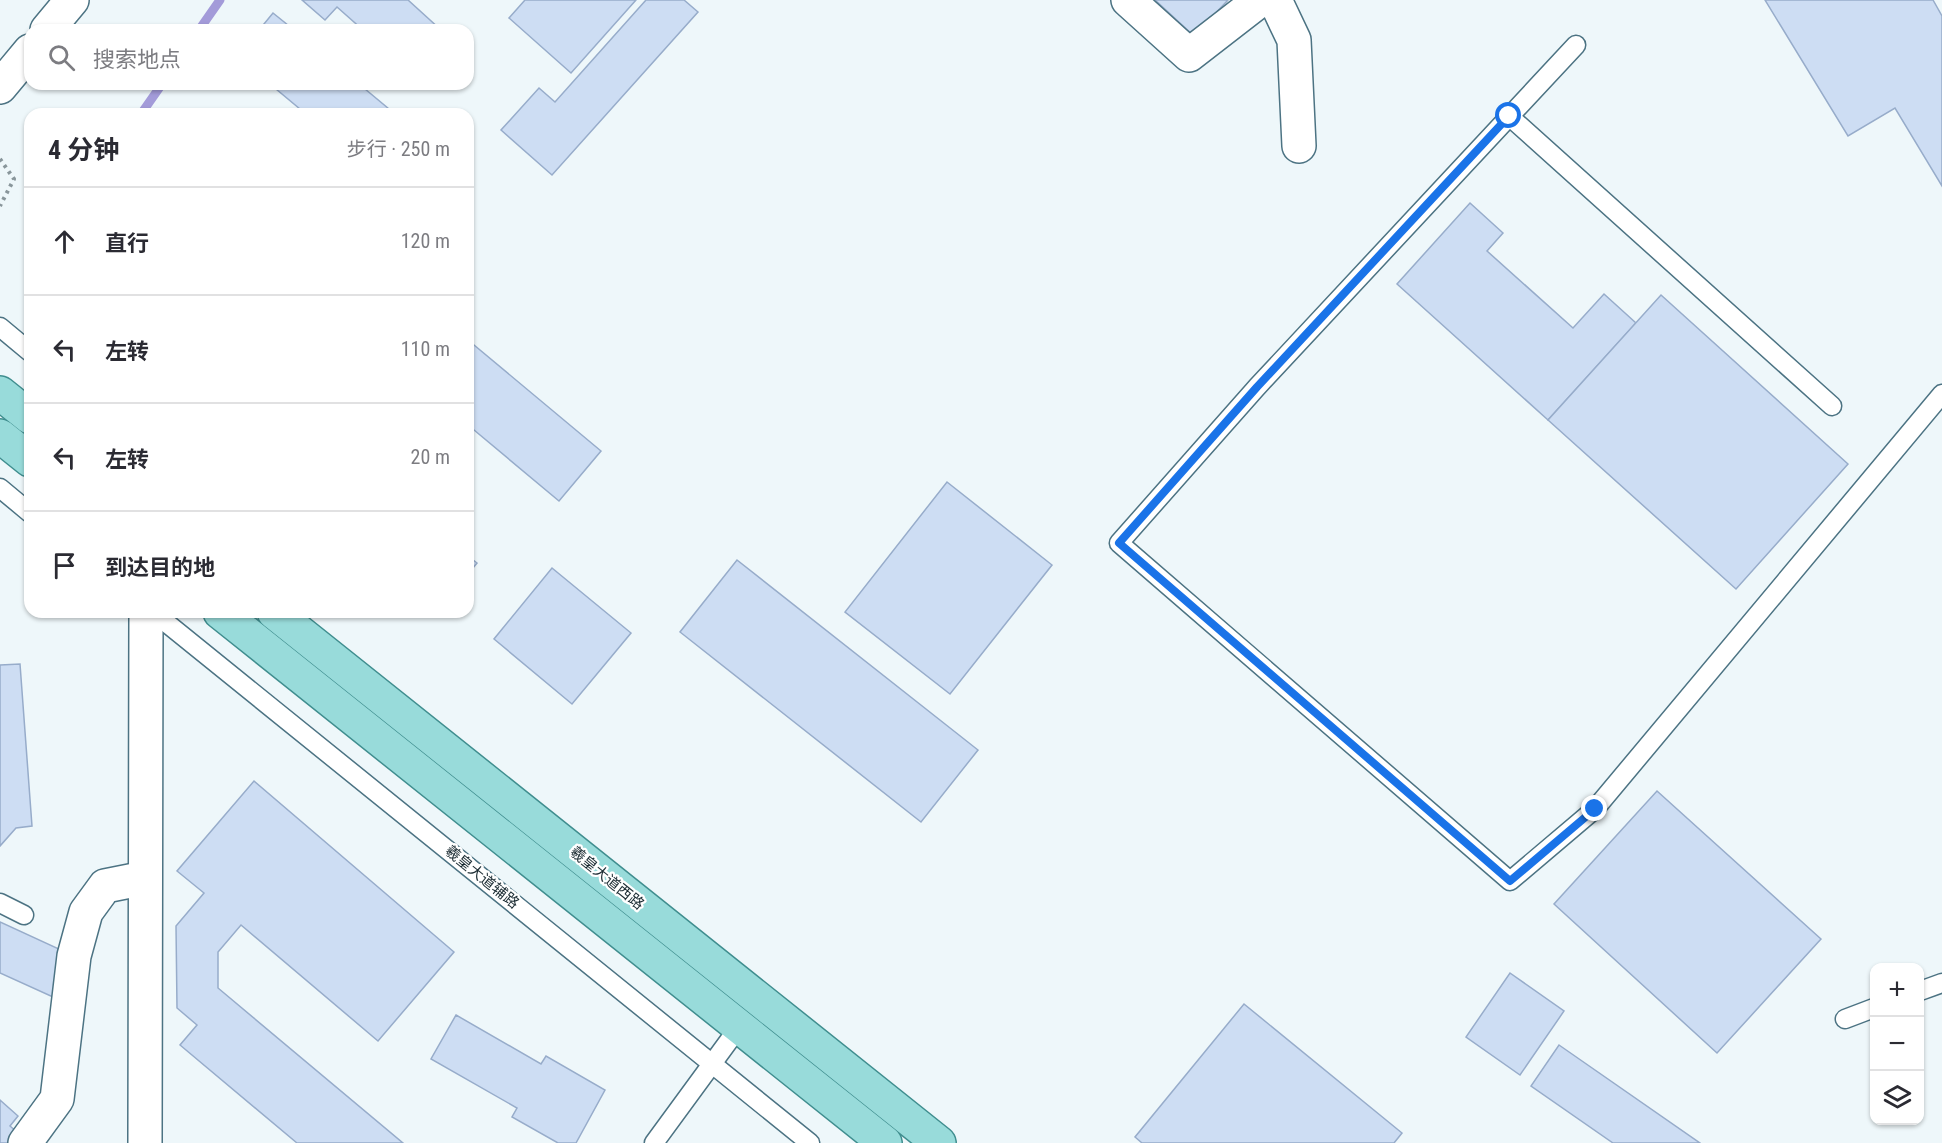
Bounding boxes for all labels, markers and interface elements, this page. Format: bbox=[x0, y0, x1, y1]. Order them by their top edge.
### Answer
search box bbox=[24, 24, 474, 90]
icon: search bbox=[45, 41, 78, 74]
text: 搜索地点 bbox=[93, 47, 181, 72]
route start bbox=[1495, 102, 1521, 128]
text: 4 分钟 bbox=[48, 135, 119, 165]
text: 步行 · 250 m bbox=[347, 137, 450, 161]
icon: ahead bbox=[48, 225, 81, 258]
text: 120 m bbox=[401, 229, 450, 253]
text: 直行 bbox=[105, 231, 149, 256]
icon: left bbox=[48, 333, 81, 366]
text: 110 m bbox=[401, 337, 450, 361]
text: 左转 bbox=[105, 339, 149, 364]
icon: left bbox=[48, 441, 81, 474]
text: 20 m bbox=[411, 445, 450, 469]
text: 左转 bbox=[105, 447, 149, 472]
icon: arrive bbox=[48, 549, 81, 582]
text: 到达目的地 bbox=[105, 555, 215, 580]
route end bbox=[1581, 795, 1607, 821]
street label: 羲皇大道辅路 bbox=[441, 842, 523, 912]
street label: 羲皇大道西路 bbox=[566, 843, 648, 913]
map controls bbox=[1870, 963, 1924, 1125]
button: + bbox=[1870, 963, 1924, 1017]
button: − bbox=[1870, 1017, 1924, 1071]
button: layers bbox=[1870, 1071, 1924, 1125]

